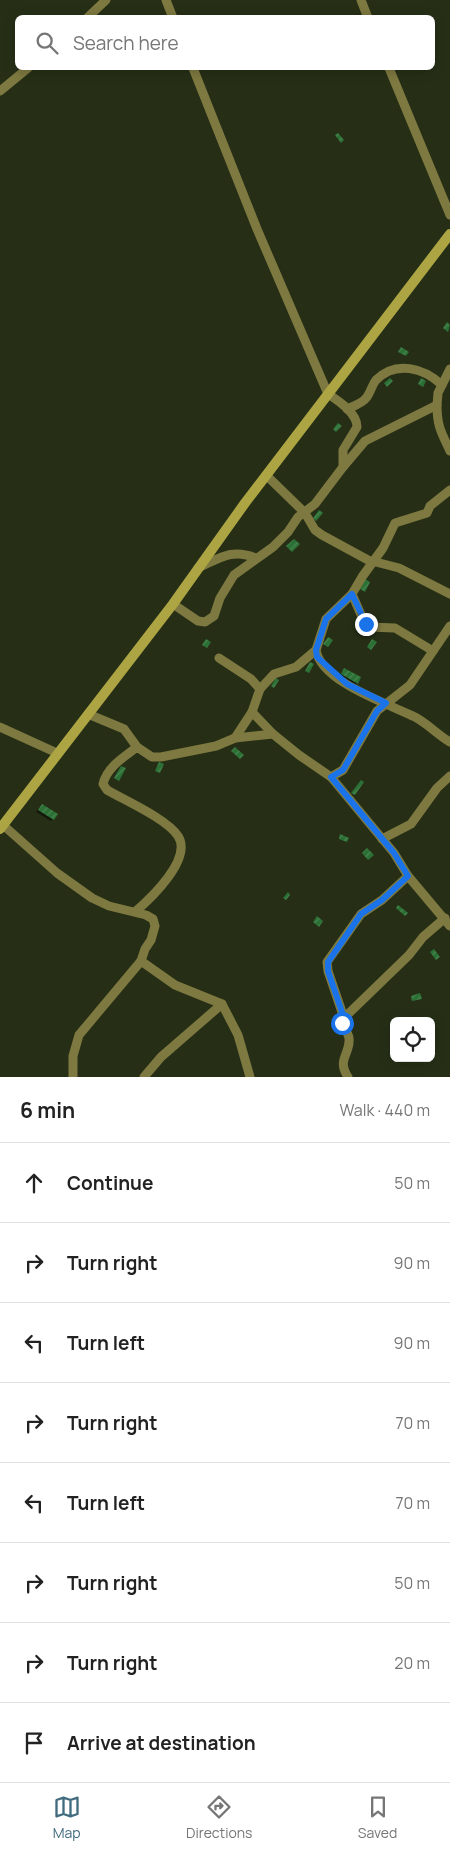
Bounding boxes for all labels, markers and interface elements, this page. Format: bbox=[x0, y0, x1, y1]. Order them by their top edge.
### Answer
search box bbox=[15, 15, 435, 70]
icon: search bbox=[33, 29, 61, 57]
text: Search here bbox=[73, 30, 179, 56]
route end bbox=[355, 613, 378, 636]
route start bbox=[331, 1012, 354, 1035]
map controls bbox=[390, 1017, 435, 1062]
button: locate bbox=[390, 1017, 435, 1062]
text: 6 min bbox=[20, 1096, 75, 1124]
text: Walk · 440 m bbox=[340, 1099, 430, 1121]
icon: ahead bbox=[20, 1169, 48, 1197]
text: Continue bbox=[67, 1170, 153, 1196]
text: 50 m bbox=[394, 1172, 430, 1194]
icon: right bbox=[20, 1249, 48, 1277]
text: Turn right bbox=[67, 1250, 157, 1276]
text: 90 m bbox=[394, 1252, 430, 1274]
icon: left bbox=[20, 1329, 48, 1357]
text: Turn left bbox=[67, 1330, 145, 1356]
text: 90 m bbox=[394, 1332, 430, 1354]
icon: right bbox=[20, 1409, 48, 1437]
text: Turn right bbox=[67, 1410, 157, 1436]
text: 70 m bbox=[395, 1412, 430, 1434]
icon: left bbox=[20, 1489, 48, 1517]
text: Turn left bbox=[67, 1490, 145, 1516]
text: 70 m bbox=[395, 1492, 430, 1514]
icon: right bbox=[20, 1569, 48, 1597]
text: Turn right bbox=[67, 1570, 157, 1596]
text: 50 m bbox=[394, 1572, 430, 1594]
icon: right bbox=[20, 1649, 48, 1677]
text: Turn right bbox=[67, 1650, 157, 1676]
text: 20 m bbox=[394, 1652, 430, 1674]
icon: arrive bbox=[20, 1729, 48, 1757]
text: Arrive at destination bbox=[67, 1730, 256, 1756]
tab: Map bbox=[53, 1793, 81, 1842]
tab: Directions bbox=[186, 1793, 252, 1842]
tab: Saved bbox=[358, 1793, 397, 1842]

